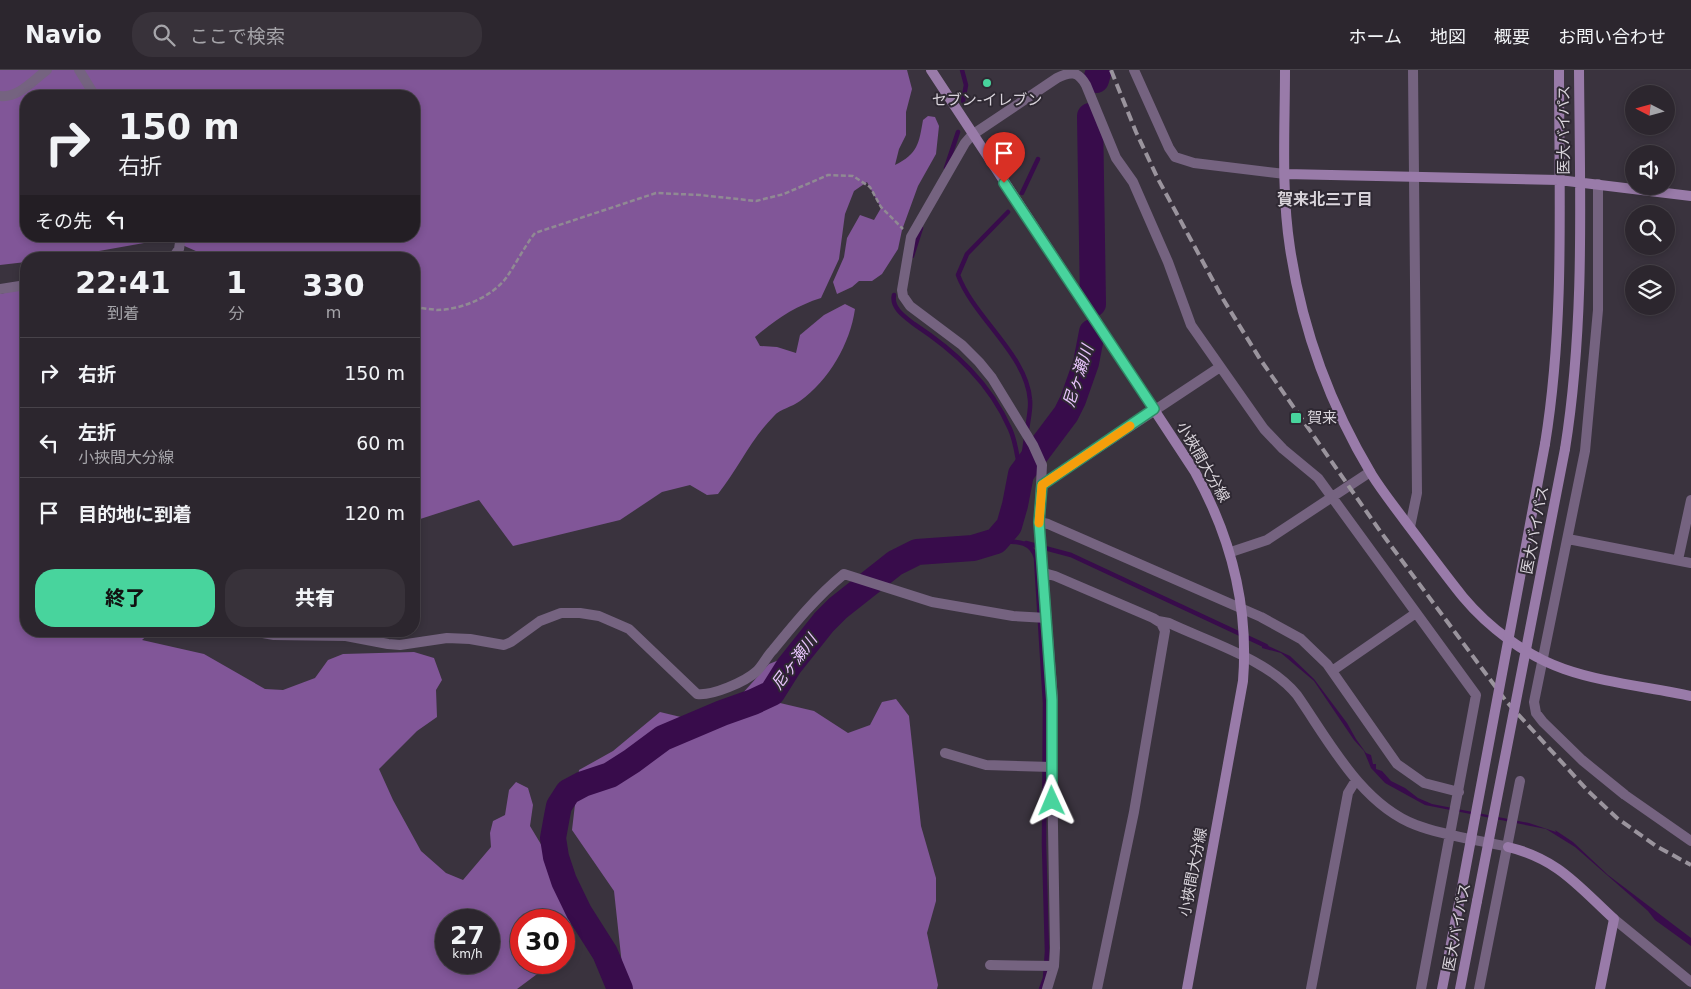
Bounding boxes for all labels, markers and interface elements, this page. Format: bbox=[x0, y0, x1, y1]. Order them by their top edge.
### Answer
search box bbox=[132, 12, 482, 57]
text: Navio bbox=[25, 21, 102, 49]
icon: search bbox=[150, 21, 178, 49]
text: ここで検索 bbox=[190, 25, 285, 47]
text: ホーム bbox=[1349, 26, 1402, 47]
text: 地図 bbox=[1430, 26, 1466, 47]
text: 概要 bbox=[1494, 26, 1530, 47]
text: お問い合わせ bbox=[1558, 26, 1666, 47]
marker: セブン-イレブン bbox=[981, 77, 993, 89]
street label: 医大バイパス bbox=[1555, 85, 1573, 175]
north arrow bbox=[1625, 85, 1675, 135]
map controls bbox=[1625, 85, 1675, 315]
place label: セブン-イレブン bbox=[932, 91, 1042, 109]
text: 150 m bbox=[118, 107, 240, 147]
icon: right bbox=[35, 110, 100, 175]
pin bbox=[983, 132, 1025, 183]
icon: arrive bbox=[990, 139, 1018, 167]
button: sound bbox=[1625, 145, 1675, 195]
text: 右折 bbox=[118, 154, 162, 179]
district label: 賀来北三丁目 bbox=[1277, 190, 1373, 209]
icon: left bbox=[102, 205, 130, 233]
button: search bbox=[1625, 205, 1675, 255]
text: その先 bbox=[35, 210, 92, 232]
text: 22:41 bbox=[75, 265, 171, 300]
text: 1 bbox=[226, 265, 247, 300]
button: layers bbox=[1625, 265, 1675, 315]
text: 330 bbox=[302, 268, 365, 303]
text: m bbox=[326, 303, 341, 322]
text: 到着 bbox=[107, 304, 139, 323]
text: 分 bbox=[228, 304, 244, 323]
water label: 尼ヶ瀬川 bbox=[1059, 341, 1098, 409]
icon: right bbox=[35, 359, 63, 387]
text: 150 m bbox=[344, 362, 405, 384]
text: 右折 bbox=[78, 363, 116, 385]
place label: 賀来 bbox=[1307, 409, 1337, 427]
marker: 賀来 bbox=[1289, 411, 1303, 425]
street label: 小挾間大分線 bbox=[1173, 419, 1233, 505]
text: 左折 bbox=[78, 421, 116, 443]
icon: left bbox=[35, 429, 63, 457]
text: 60 m bbox=[356, 432, 405, 454]
text: 小挾間大分線 bbox=[78, 448, 174, 467]
street label: 医大バイパス bbox=[1518, 484, 1552, 576]
icon: arrive bbox=[35, 499, 63, 527]
text: 120 m bbox=[344, 502, 405, 524]
text: 目的地に到着 bbox=[78, 503, 192, 525]
button: 終了 bbox=[35, 569, 215, 627]
button: 共有 bbox=[225, 569, 405, 627]
water label: 尼ヶ瀬川 bbox=[767, 629, 822, 693]
position arrow bbox=[1025, 774, 1077, 826]
street label: 小挾間大分線 bbox=[1176, 826, 1210, 918]
street label: 医大バイパス bbox=[1440, 881, 1474, 973]
speed limit sign: 30 bbox=[510, 909, 575, 974]
text: 27 bbox=[450, 921, 485, 950]
text: km/h bbox=[452, 947, 483, 961]

